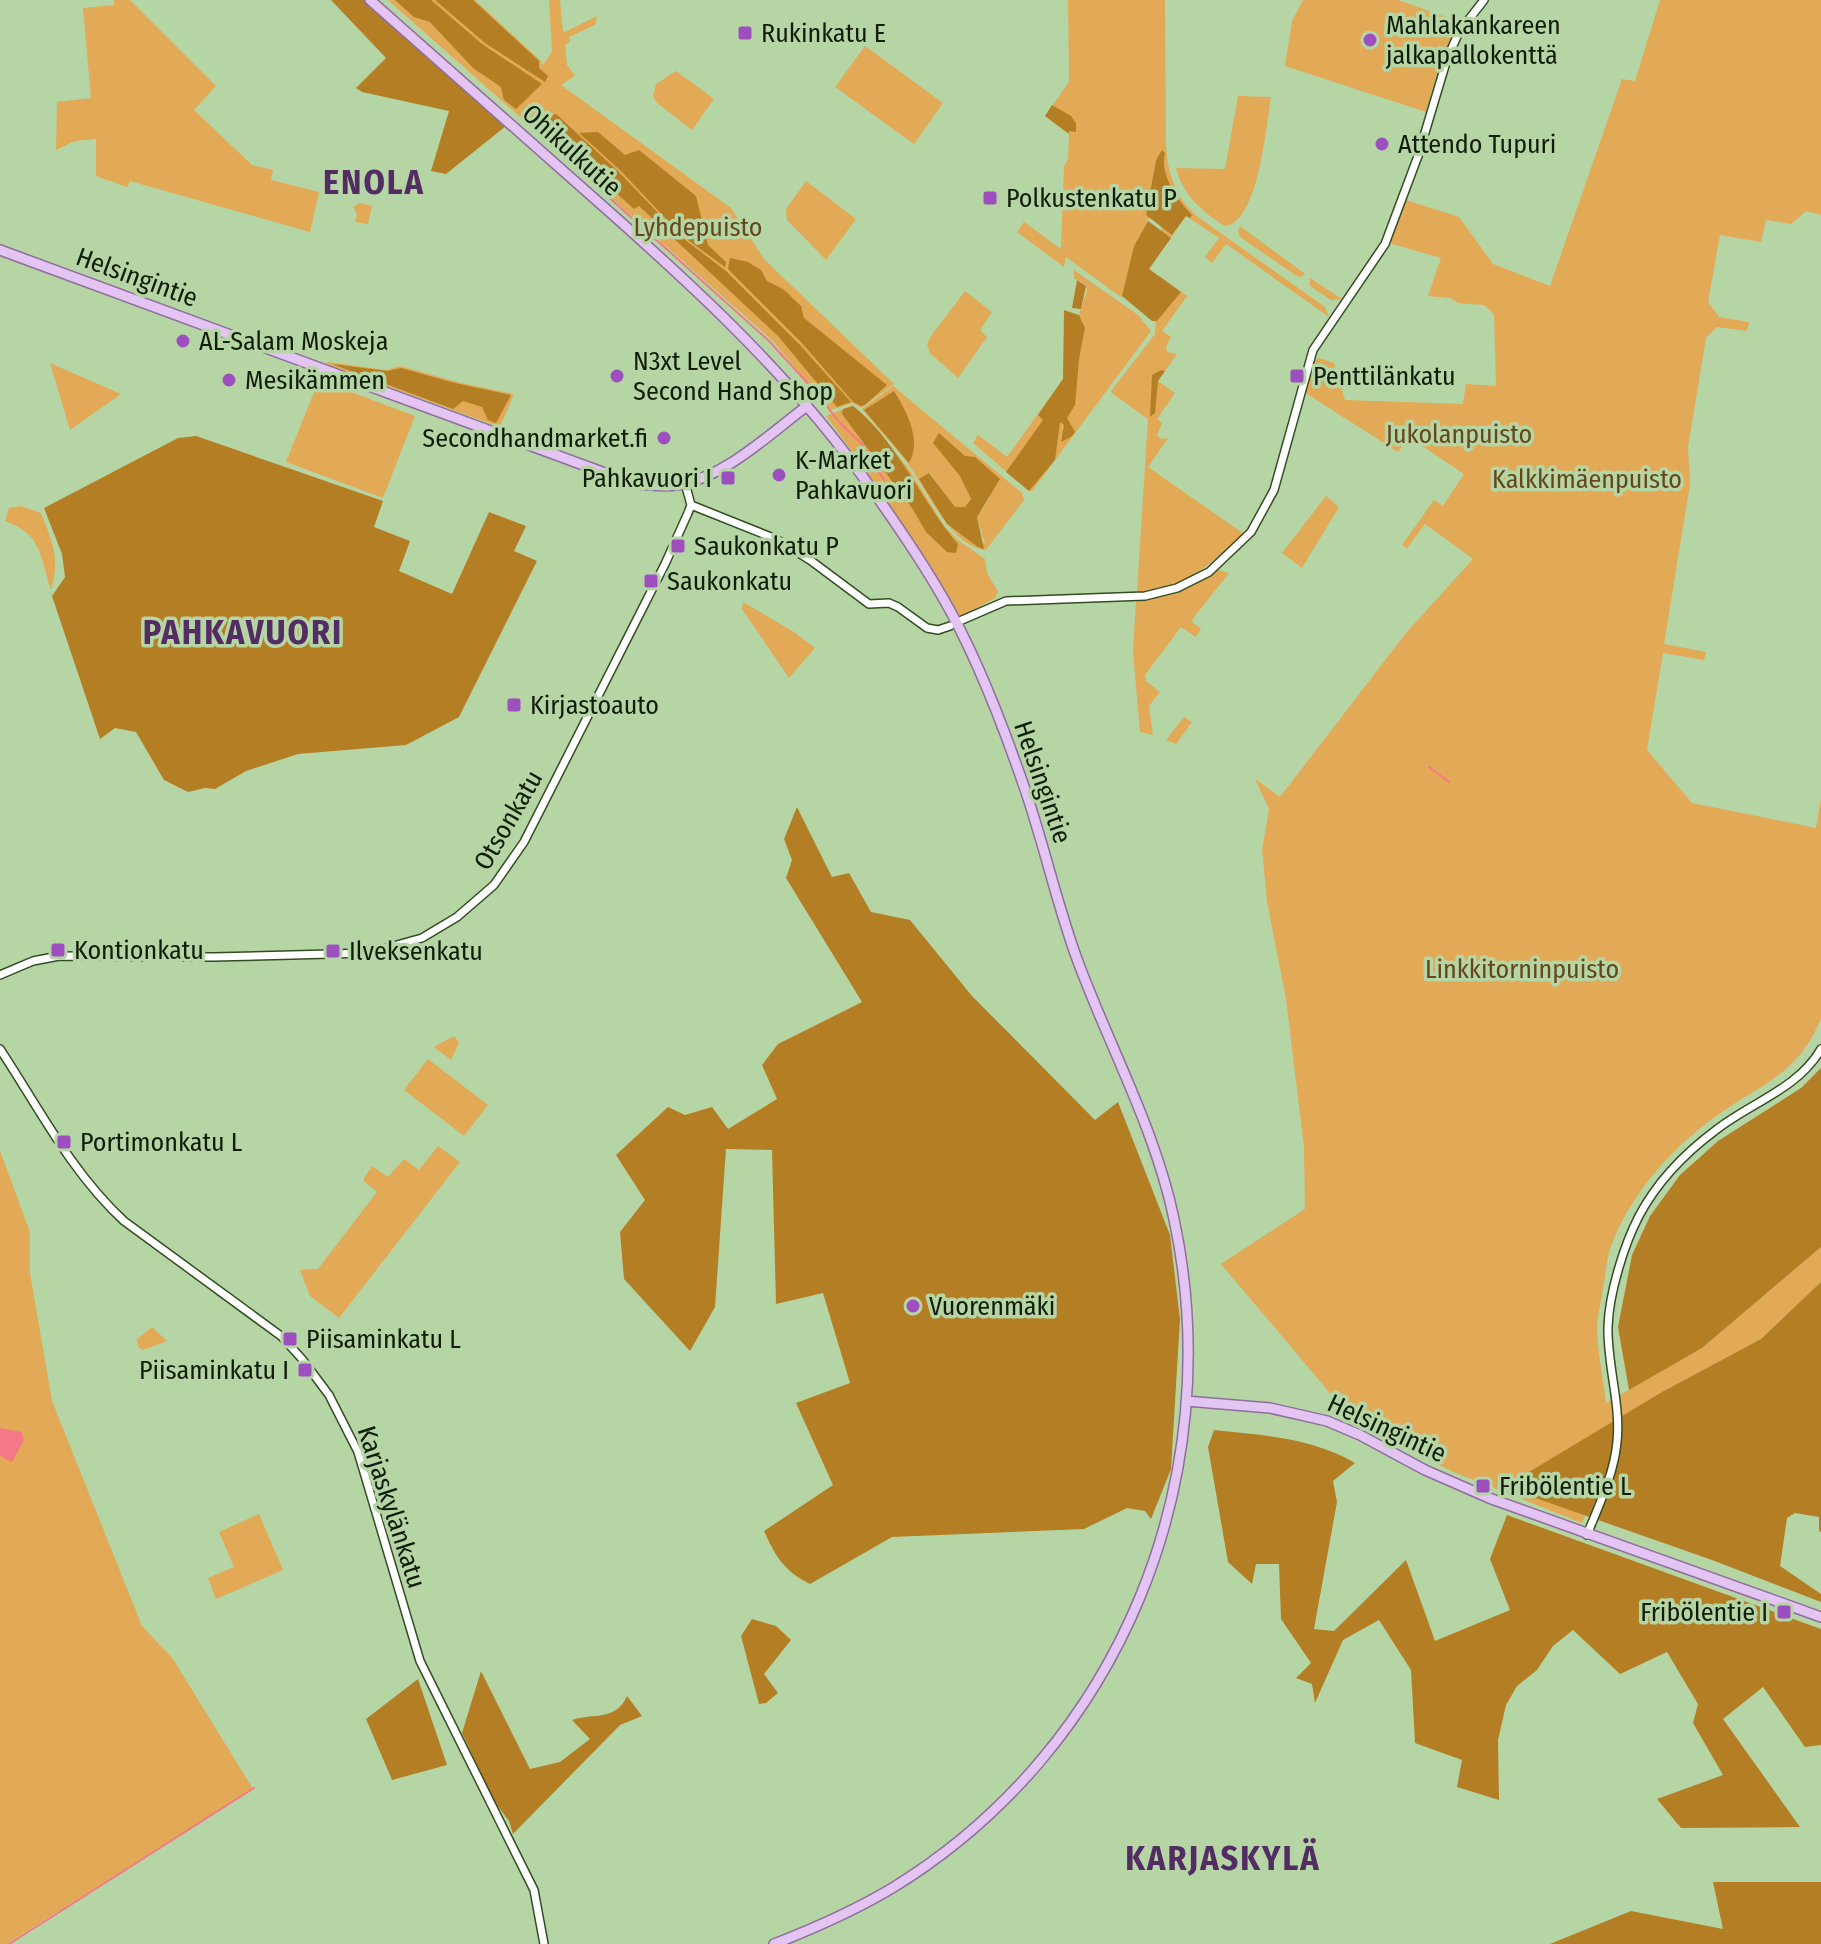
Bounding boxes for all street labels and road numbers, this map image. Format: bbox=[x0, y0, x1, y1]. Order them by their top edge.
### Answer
street label: Ohikulkutie bbox=[516, 98, 628, 203]
street label: Helsingintie bbox=[72, 241, 202, 314]
street label: Helsingintie bbox=[1007, 717, 1078, 847]
street label: Otsonkatu bbox=[468, 765, 549, 876]
street label: Helsingintie bbox=[1323, 1388, 1451, 1469]
street label: Karjaskylänkatu bbox=[351, 1422, 432, 1592]

